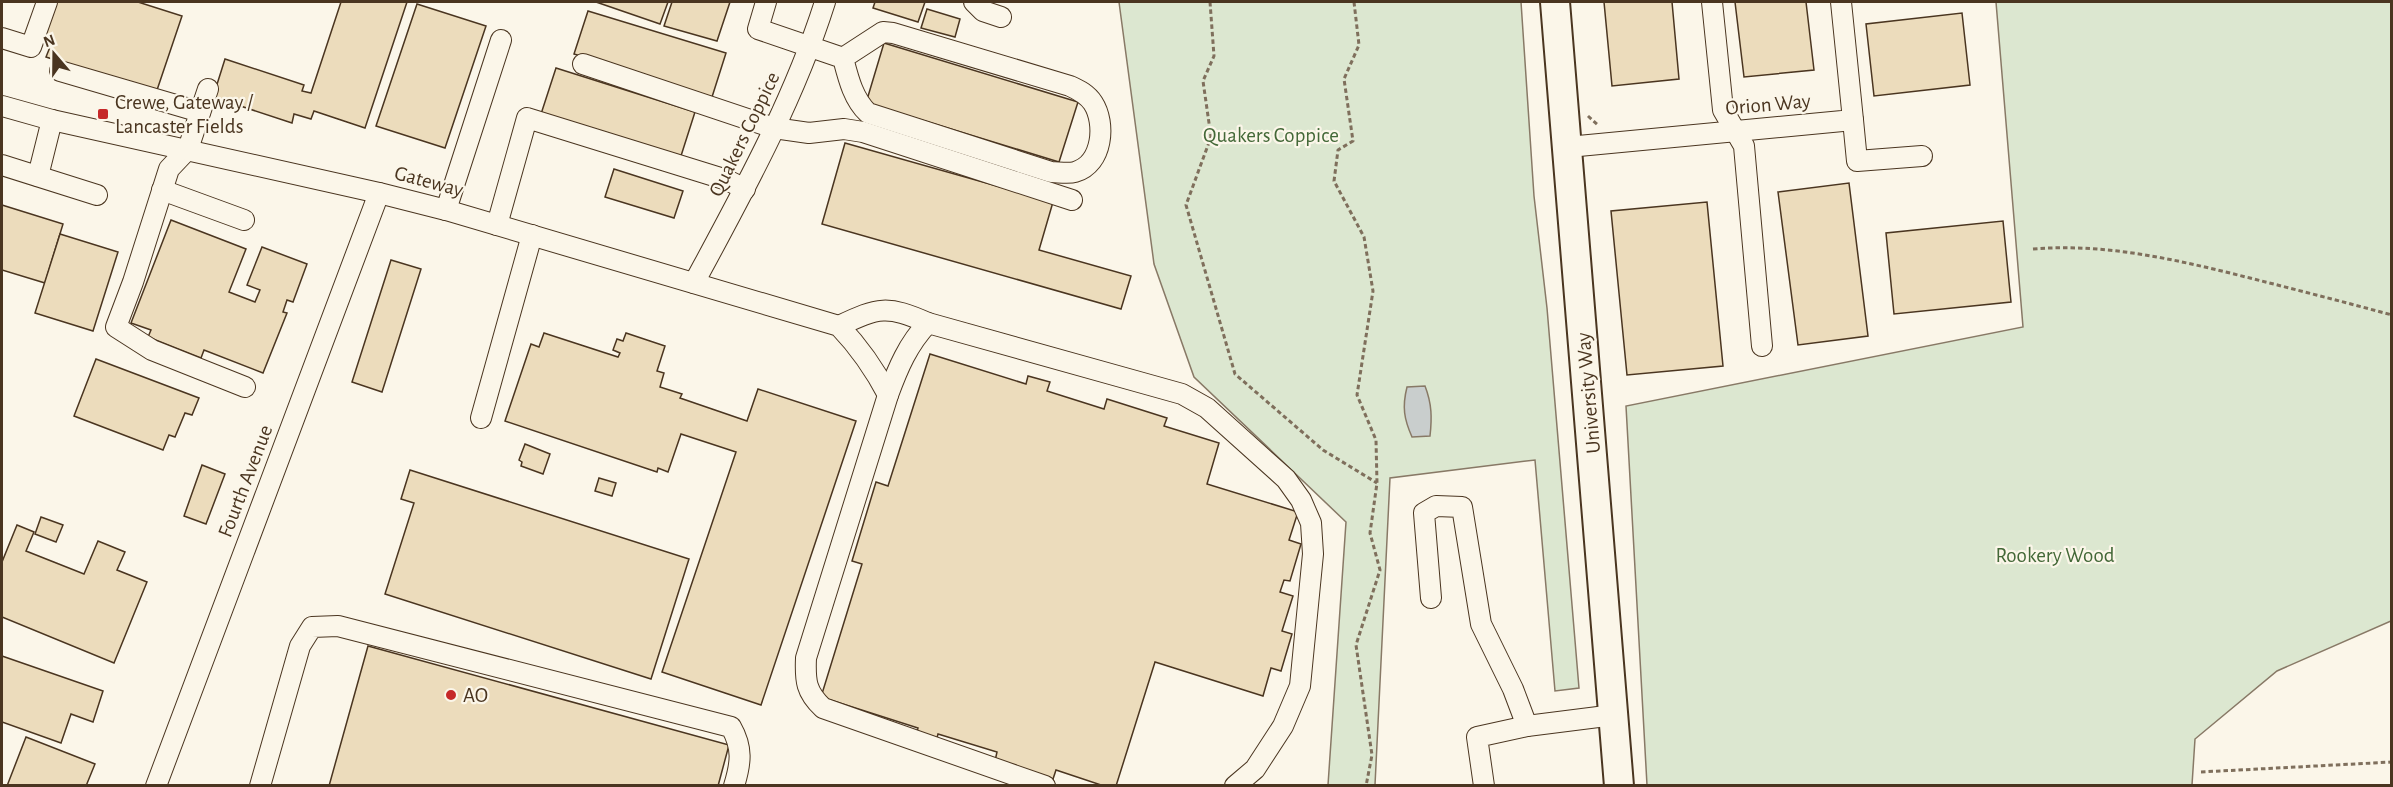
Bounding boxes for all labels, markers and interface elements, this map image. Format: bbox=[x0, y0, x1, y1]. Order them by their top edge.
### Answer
north arrow bbox=[24, 24, 84, 84]
text: N bbox=[41, 31, 57, 50]
street label: Quakers Coppice bbox=[705, 69, 784, 200]
street label: Orion Way bbox=[1724, 90, 1812, 119]
place label: Crewe, Gateway / Lancaster Fields bbox=[115, 92, 254, 137]
marker: Crewe, Gateway / Lancaster Fields bbox=[96, 107, 110, 121]
park label: Quakers Coppice bbox=[1203, 125, 1339, 146]
street label: Gateway bbox=[392, 162, 466, 201]
street label: University Way bbox=[1573, 331, 1604, 454]
street label: Fourth Avenue bbox=[214, 422, 276, 540]
park label: Rookery Wood bbox=[1995, 545, 2115, 566]
place label: AO bbox=[463, 685, 488, 706]
marker: AO bbox=[444, 688, 458, 702]

